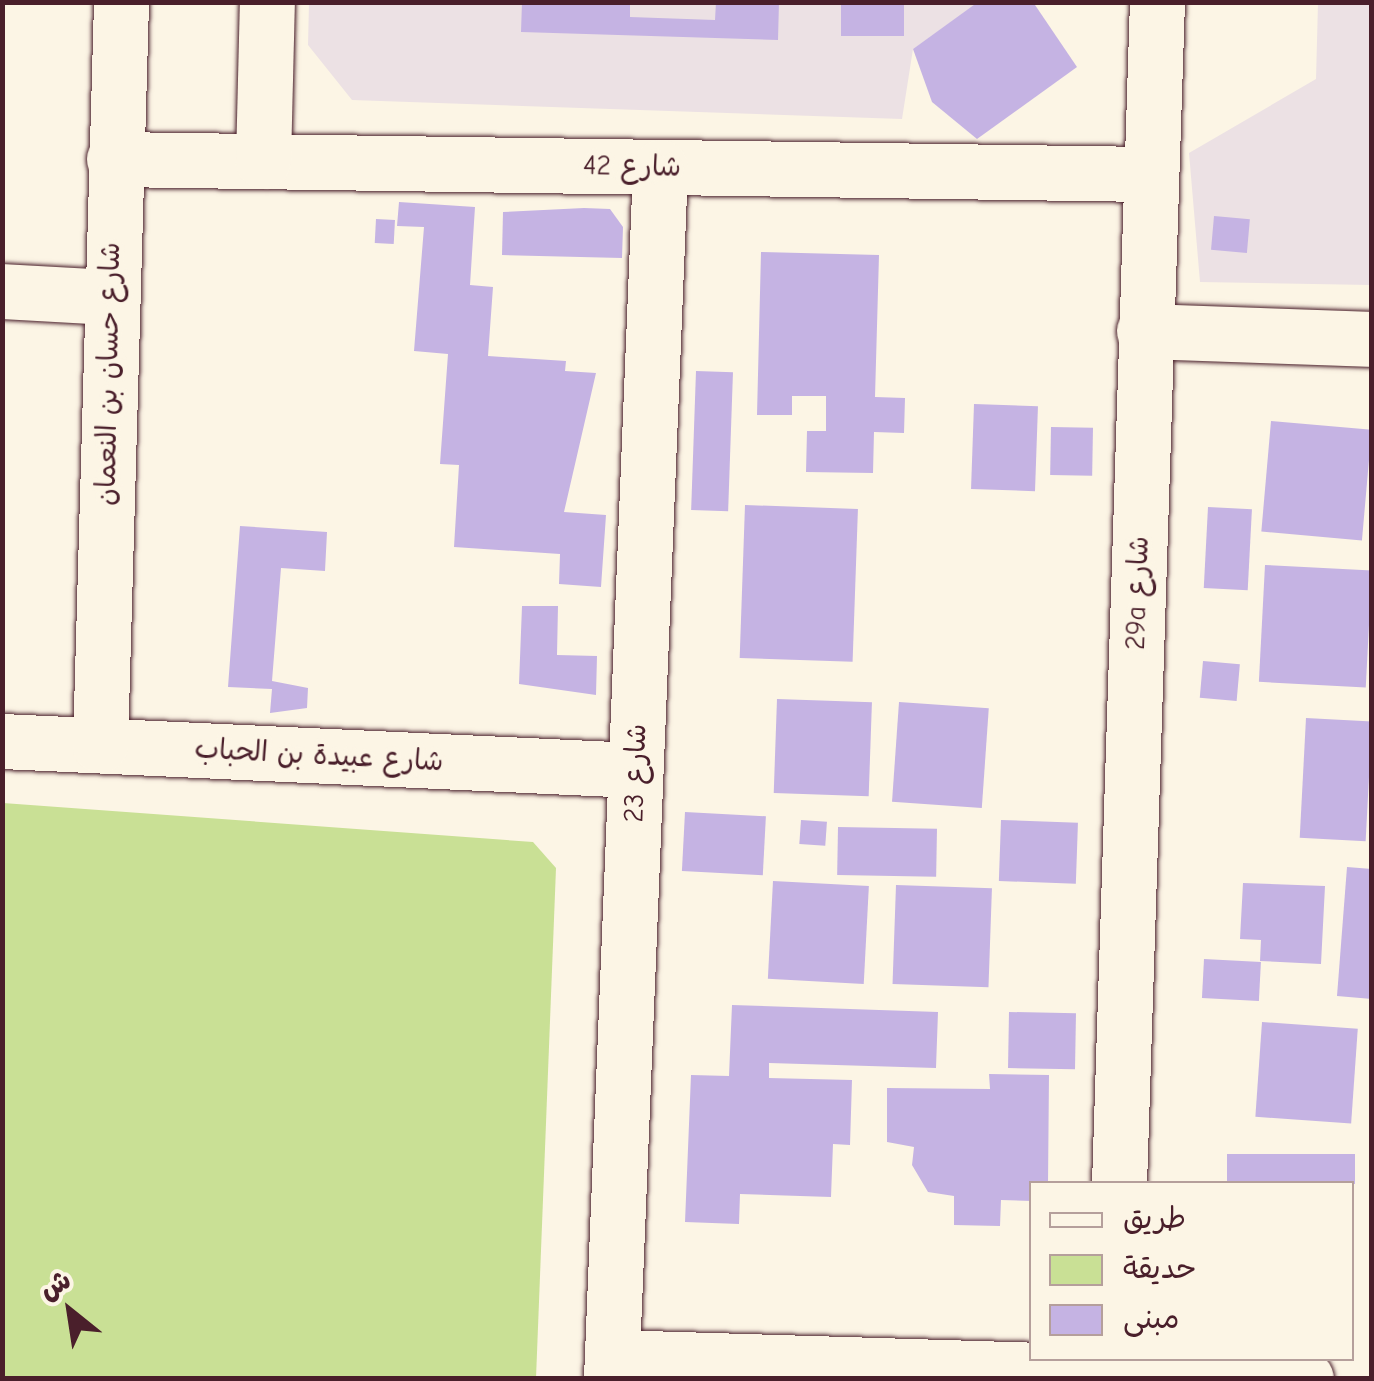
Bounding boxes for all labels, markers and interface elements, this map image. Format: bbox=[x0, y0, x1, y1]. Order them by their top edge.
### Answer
street label: شارع 42 bbox=[583, 148, 681, 184]
street label: شارع حسان بن النعمان bbox=[89, 242, 127, 506]
street label: 29a شارع bbox=[1118, 535, 1156, 651]
street label: شارع 23 bbox=[616, 723, 654, 823]
street label: شارع عبيدة بن الحباب bbox=[194, 732, 444, 778]
legend bbox=[1029, 1181, 1354, 1361]
text: طريق bbox=[1123, 1201, 1186, 1236]
text: حديقة bbox=[1123, 1251, 1197, 1286]
north arrow bbox=[20, 1261, 120, 1361]
text: ش bbox=[34, 1263, 76, 1307]
text: مبنى bbox=[1123, 1301, 1179, 1336]

